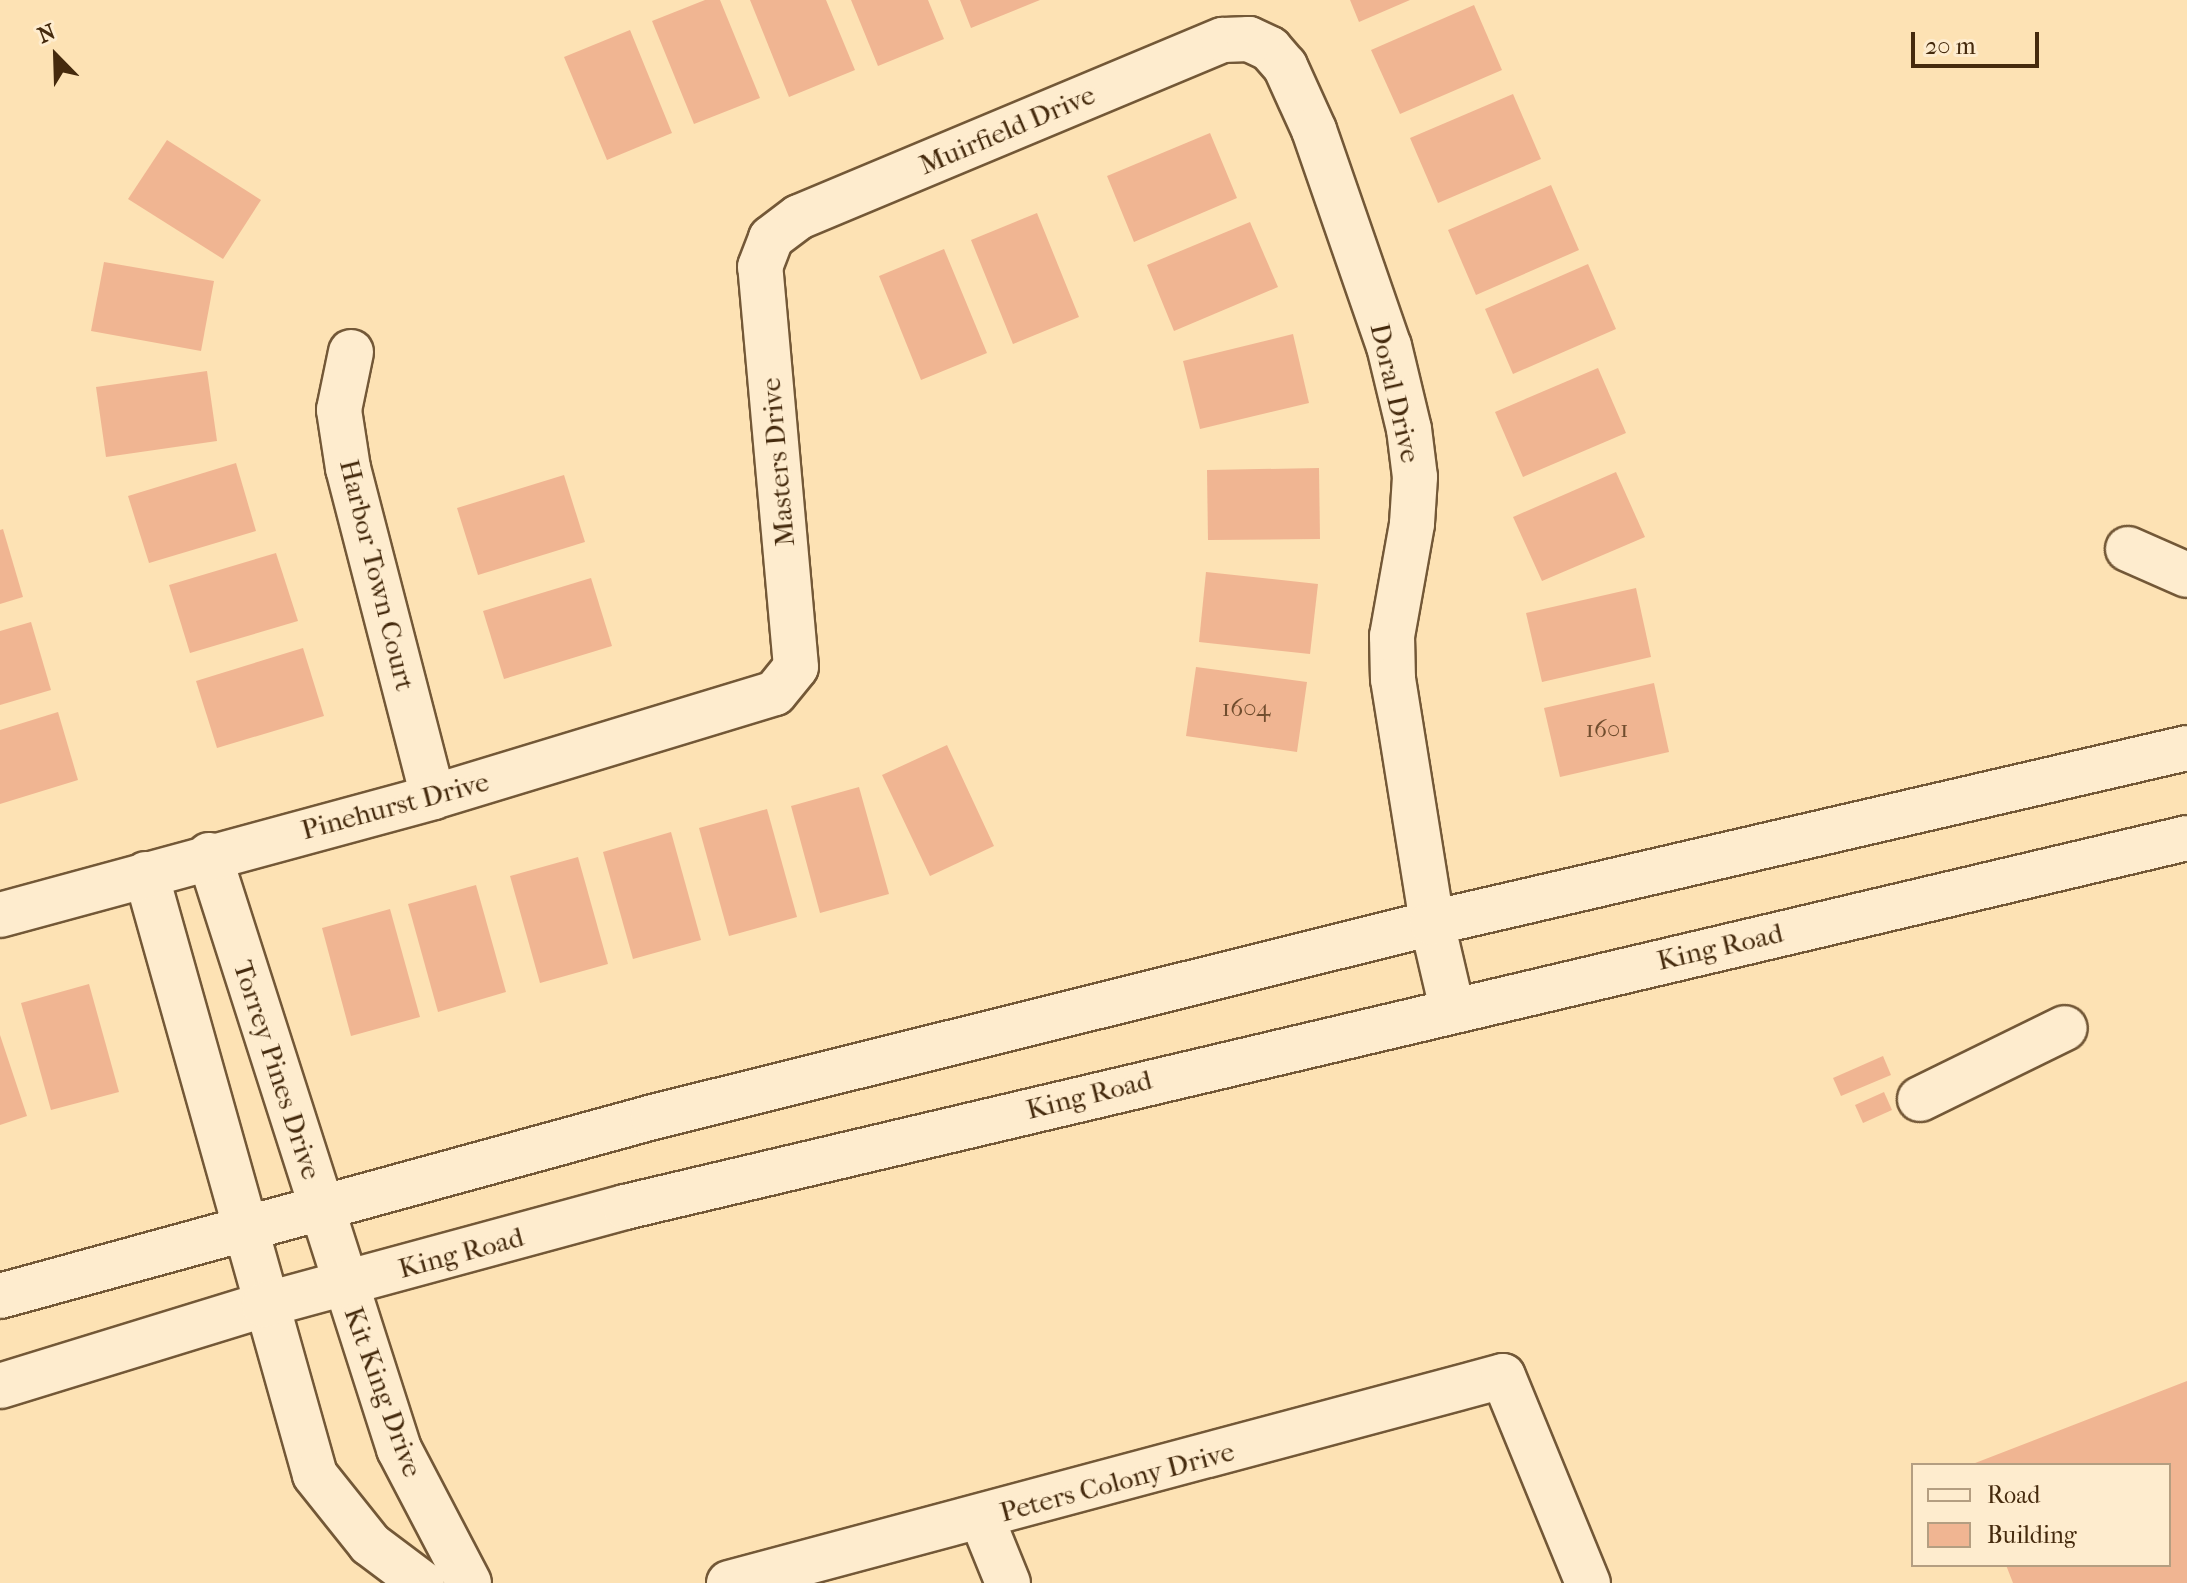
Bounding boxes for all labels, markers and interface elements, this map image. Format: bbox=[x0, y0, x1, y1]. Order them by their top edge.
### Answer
north arrow bbox=[16, 16, 96, 96]
scale bar bbox=[1915, 16, 2043, 66]
text: N bbox=[34, 19, 59, 49]
text: 20 m bbox=[1925, 32, 1976, 60]
street label: Muirfield Drive bbox=[914, 78, 1100, 182]
street label: Doral Drive bbox=[1363, 320, 1427, 466]
street label: Masters Drive bbox=[754, 376, 802, 548]
street label: Harbor Town Court bbox=[332, 456, 422, 694]
house number: 1604 bbox=[1222, 695, 1270, 723]
house number: 1601 bbox=[1585, 716, 1629, 744]
street label: Pinehurst Drive bbox=[298, 765, 492, 847]
street label: King Road bbox=[1654, 916, 1786, 978]
street label: Torrey Pines Drive bbox=[226, 956, 328, 1184]
street label: King Road bbox=[1023, 1063, 1155, 1127]
street label: King Road bbox=[395, 1220, 527, 1286]
street label: Kit King Drive bbox=[337, 1302, 429, 1482]
street label: Peters Colony Drive bbox=[996, 1435, 1238, 1529]
legend bbox=[1911, 1463, 2171, 1567]
text: Road bbox=[1987, 1481, 2040, 1509]
text: Building bbox=[1987, 1521, 2077, 1549]

